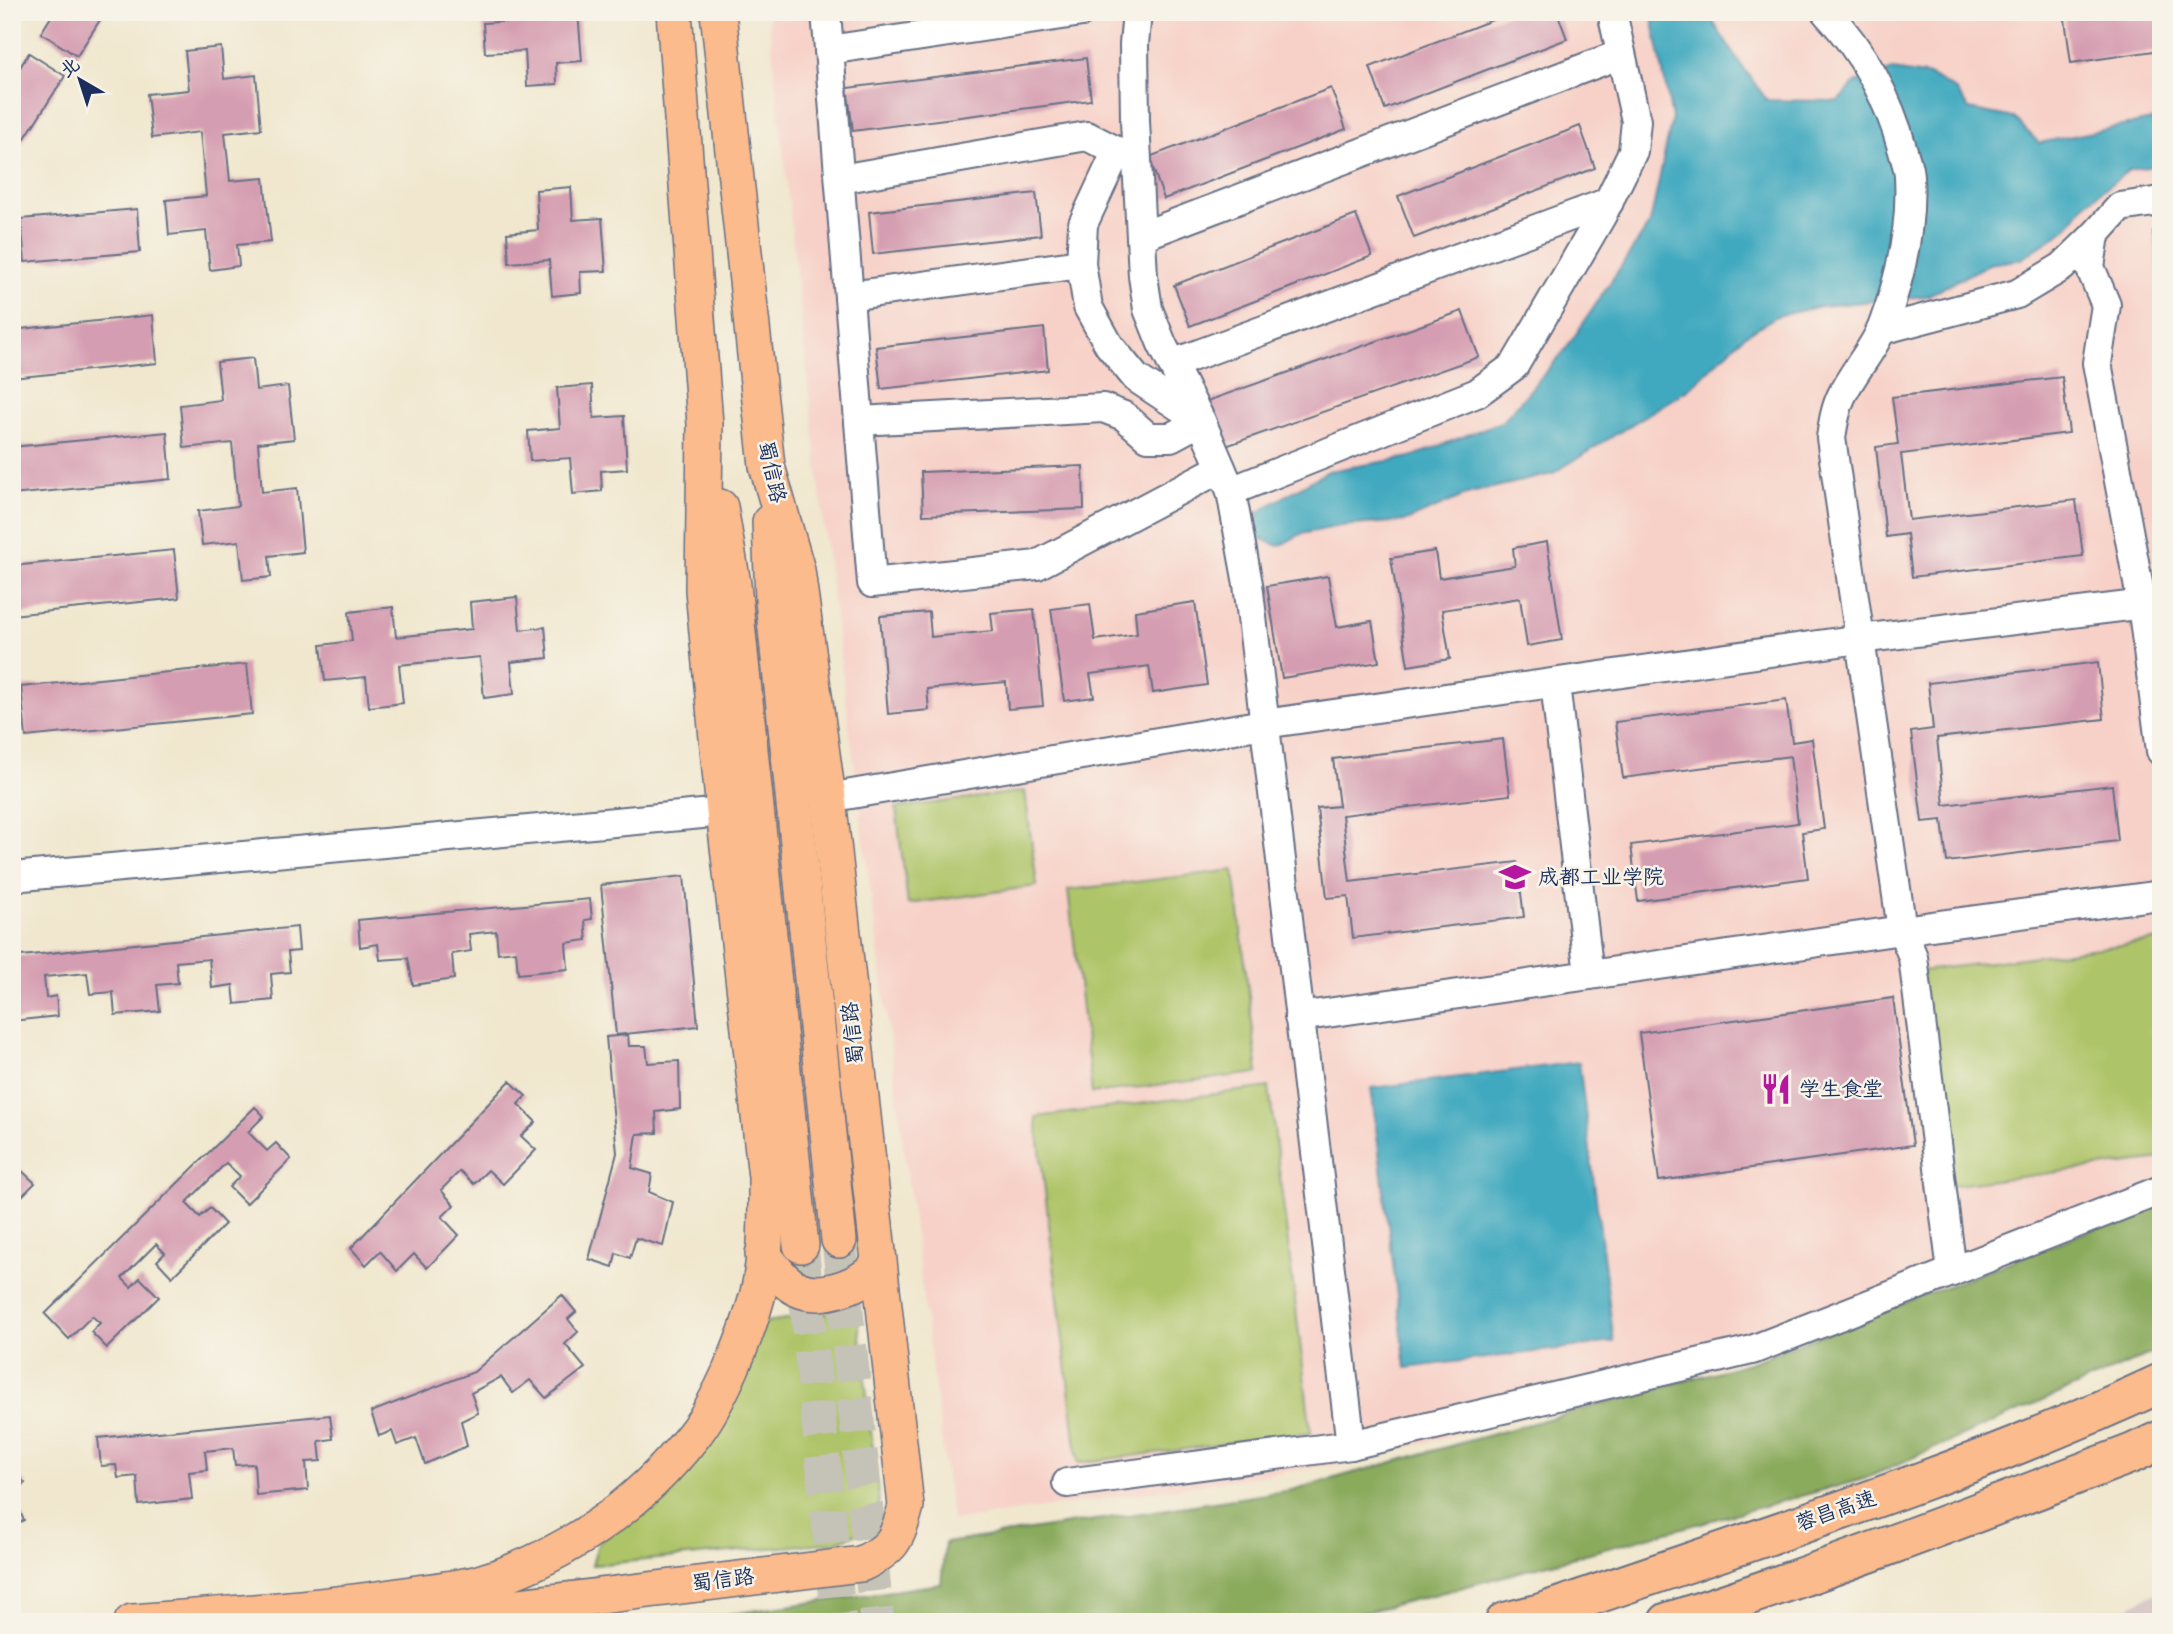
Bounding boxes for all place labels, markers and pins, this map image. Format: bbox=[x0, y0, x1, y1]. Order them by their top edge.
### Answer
school or university icon: 成都工业学院 bbox=[1498, 860, 1532, 894]
place label: 成都工业学院 bbox=[1538, 865, 1664, 890]
restaurant icon: 学生食堂 bbox=[1759, 1072, 1793, 1106]
place label: 学生食堂 bbox=[1799, 1077, 1883, 1102]

